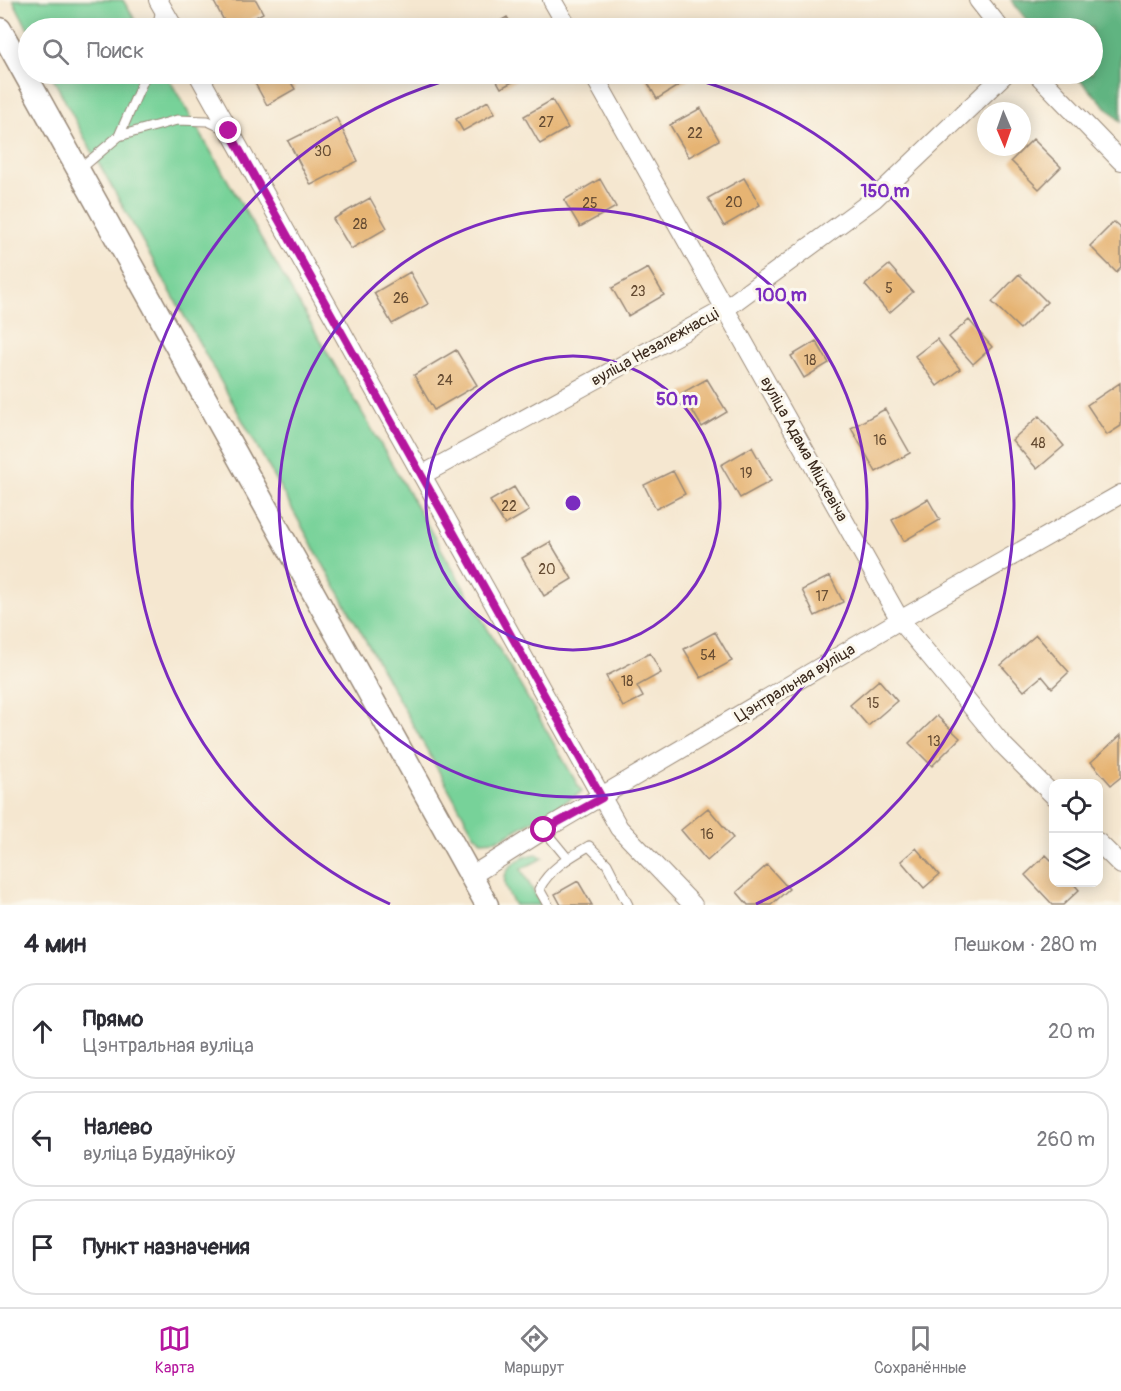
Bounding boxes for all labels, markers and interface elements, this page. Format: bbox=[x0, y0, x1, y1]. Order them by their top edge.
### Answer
search box bbox=[18, 18, 1103, 84]
icon: search bbox=[39, 35, 72, 68]
text: Поиск bbox=[87, 37, 144, 65]
north arrow bbox=[977, 102, 1031, 156]
house number: 27 bbox=[538, 114, 554, 131]
route end bbox=[215, 117, 241, 143]
house number: 22 bbox=[687, 125, 703, 142]
house number: 30 bbox=[314, 143, 332, 160]
text: 150 m bbox=[861, 180, 910, 203]
house number: 20 bbox=[725, 194, 743, 211]
house number: 25 bbox=[582, 195, 598, 212]
house number: 28 bbox=[353, 216, 367, 233]
house number: 5 bbox=[885, 280, 893, 297]
house number: 23 bbox=[630, 283, 646, 300]
text: 100 m bbox=[755, 284, 807, 307]
house number: 26 bbox=[393, 290, 409, 307]
street label: вуліца Незалежнасці bbox=[588, 304, 723, 390]
house number: 18 bbox=[804, 352, 816, 369]
house number: 24 bbox=[437, 372, 453, 389]
street label: вуліца Адама Міцкевіча bbox=[756, 373, 852, 525]
text: 50 m bbox=[656, 388, 698, 411]
house number: 16 bbox=[873, 432, 887, 449]
house number: 48 bbox=[1030, 435, 1046, 452]
house number: 19 bbox=[740, 465, 752, 482]
centre of rings bbox=[563, 493, 583, 513]
house number: 22 bbox=[501, 498, 517, 515]
house number: 20 bbox=[538, 561, 556, 578]
house number: 17 bbox=[816, 588, 829, 605]
street label: Цэнтральная вуліца bbox=[731, 639, 859, 727]
house number: 54 bbox=[700, 647, 716, 664]
house number: 18 bbox=[621, 673, 633, 690]
house number: 15 bbox=[866, 695, 880, 712]
house number: 13 bbox=[927, 733, 941, 750]
map controls bbox=[1049, 779, 1103, 887]
button: locate bbox=[1049, 779, 1103, 833]
route start bbox=[530, 816, 556, 842]
house number: 16 bbox=[700, 826, 714, 843]
button: layers bbox=[1049, 833, 1103, 887]
text: 4 мин bbox=[24, 928, 86, 960]
text: Пешком · 280 m bbox=[955, 932, 1097, 957]
text: Прямо bbox=[83, 1005, 143, 1033]
icon: ahead bbox=[26, 1015, 59, 1048]
text: 20 m bbox=[1048, 1019, 1095, 1044]
text: Цэнтральная вуліца bbox=[83, 1033, 254, 1058]
text: Налево bbox=[83, 1113, 152, 1141]
icon: left bbox=[26, 1123, 59, 1156]
text: 260 m bbox=[1036, 1127, 1095, 1152]
text: вуліца Будаўнікоў bbox=[83, 1141, 235, 1166]
icon: arrive bbox=[26, 1231, 59, 1264]
text: Пункт назначения bbox=[83, 1233, 250, 1261]
tab: Карта bbox=[155, 1322, 194, 1378]
tab: Маршрут bbox=[504, 1322, 564, 1378]
tab: Сохранённые bbox=[874, 1322, 966, 1378]

